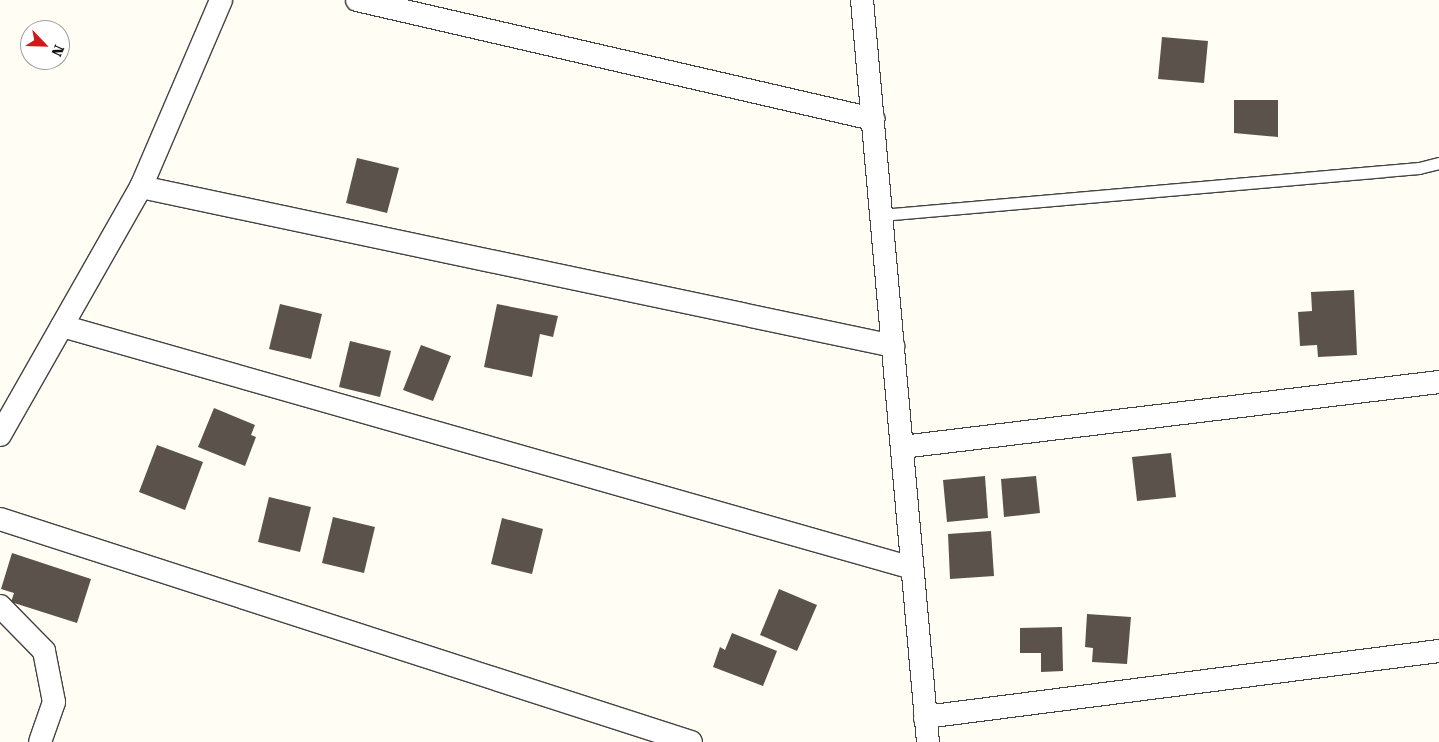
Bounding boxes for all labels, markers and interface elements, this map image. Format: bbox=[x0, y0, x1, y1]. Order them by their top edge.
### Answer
north arrow bbox=[20, 20, 70, 70]
text: N bbox=[48, 43, 67, 59]

